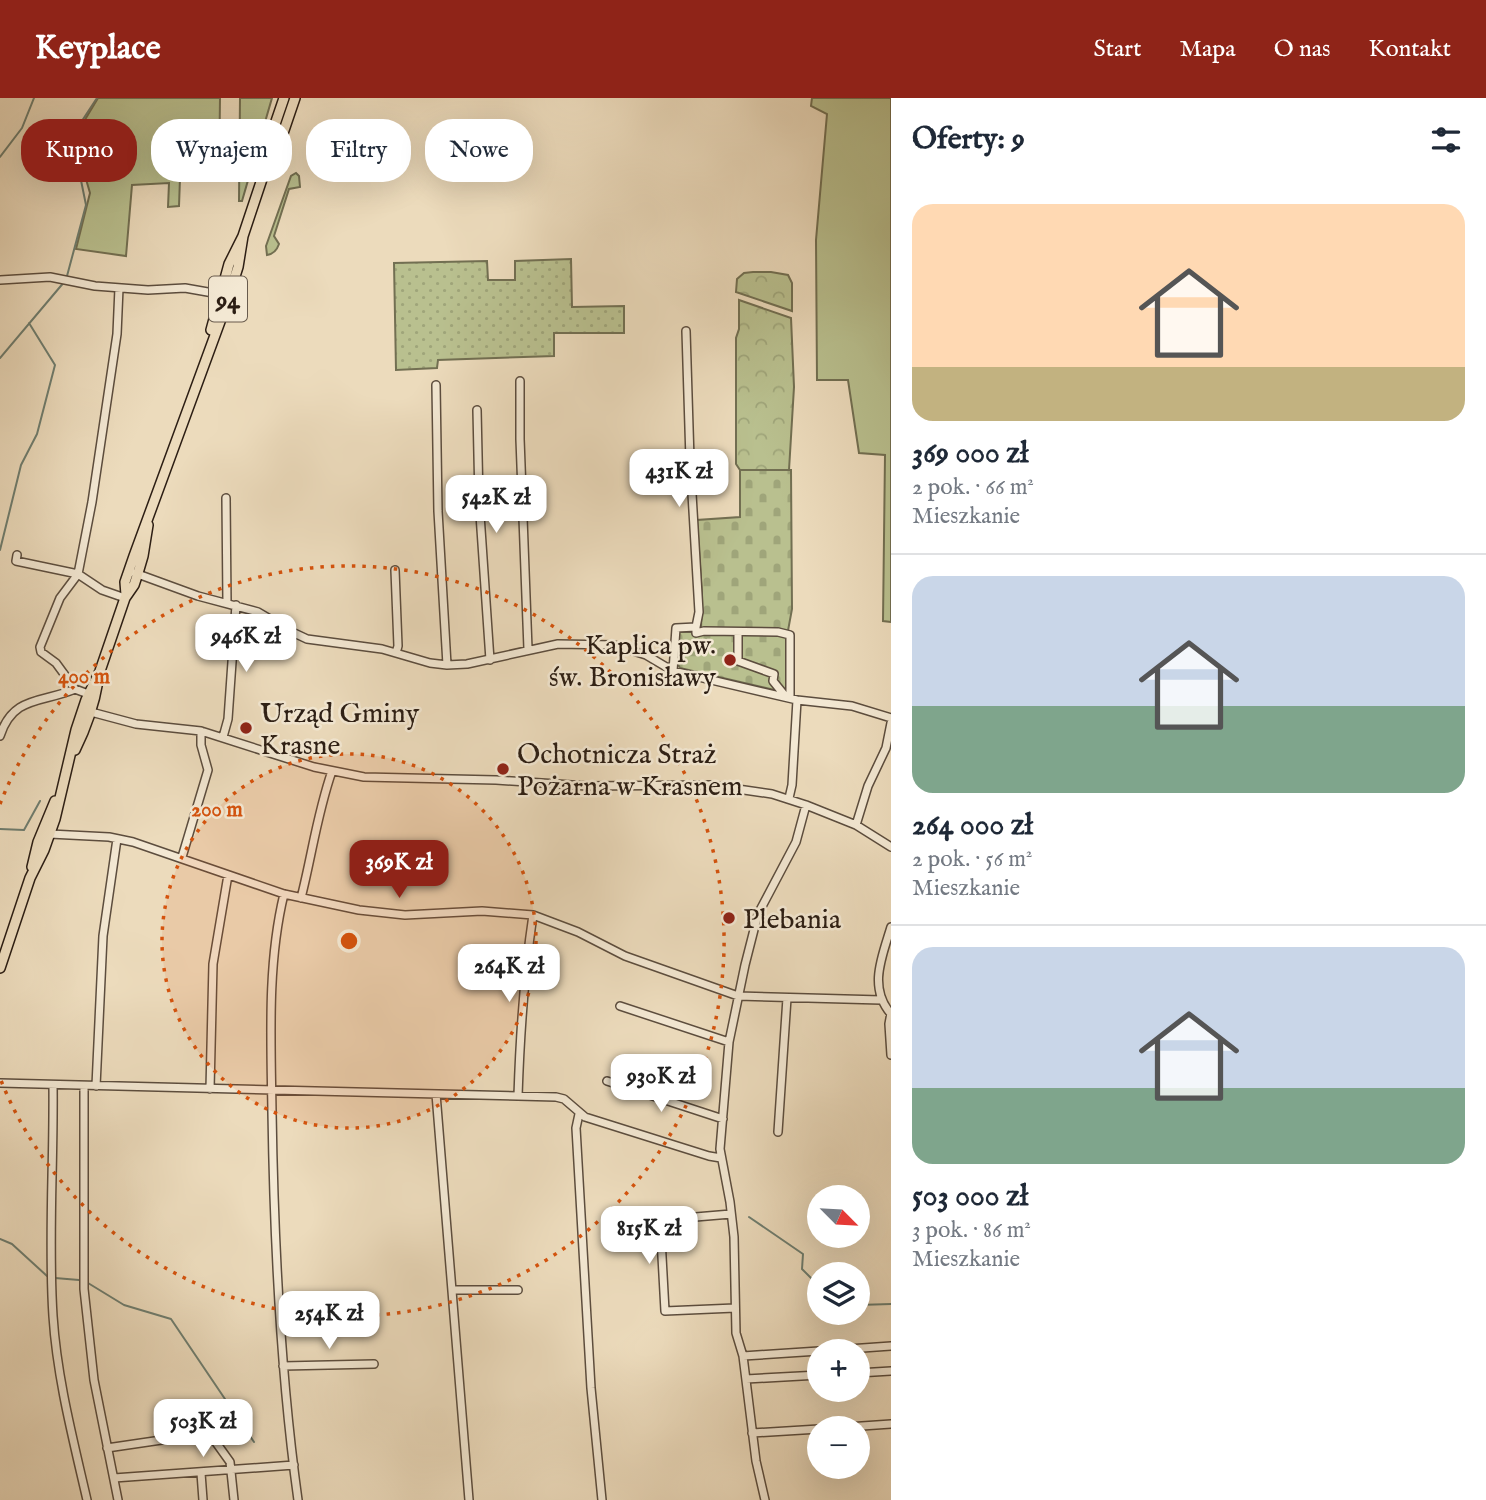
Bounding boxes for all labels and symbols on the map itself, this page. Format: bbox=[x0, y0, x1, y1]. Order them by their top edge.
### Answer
road number: 94 bbox=[209, 276, 247, 322]
pin: 431K zł bbox=[614, 450, 744, 509]
pin: 542K zł bbox=[431, 476, 561, 535]
pin: 946K zł bbox=[181, 614, 311, 674]
place label: Kaplica pw. św. Bronisławy bbox=[549, 629, 716, 696]
marker: Kaplica pw. św. Bronisławy bbox=[722, 652, 738, 668]
text: 400 m bbox=[58, 664, 111, 691]
place label: Urząd Gminy Krasne bbox=[260, 697, 419, 764]
marker: Urząd Gminy Krasne bbox=[238, 720, 254, 736]
place label: Ochotnicza Straż Pożarna w Krasnem bbox=[517, 738, 743, 805]
marker: Ochotnicza Straż Pożarna w Krasnem bbox=[495, 761, 511, 777]
text: 200 m bbox=[191, 797, 243, 824]
pin: 369K zł bbox=[334, 840, 464, 900]
place label: Plebania bbox=[743, 903, 842, 938]
marker: Plebania bbox=[721, 910, 737, 926]
centre of rings bbox=[337, 929, 361, 953]
pin: 264K zł bbox=[444, 944, 574, 1004]
pin: 930K zł bbox=[596, 1054, 726, 1114]
north arrow bbox=[807, 1185, 870, 1248]
pin: 815K zł bbox=[584, 1206, 714, 1266]
pin: 254K zł bbox=[264, 1292, 394, 1351]
pin: 503K zł bbox=[138, 1400, 268, 1459]

